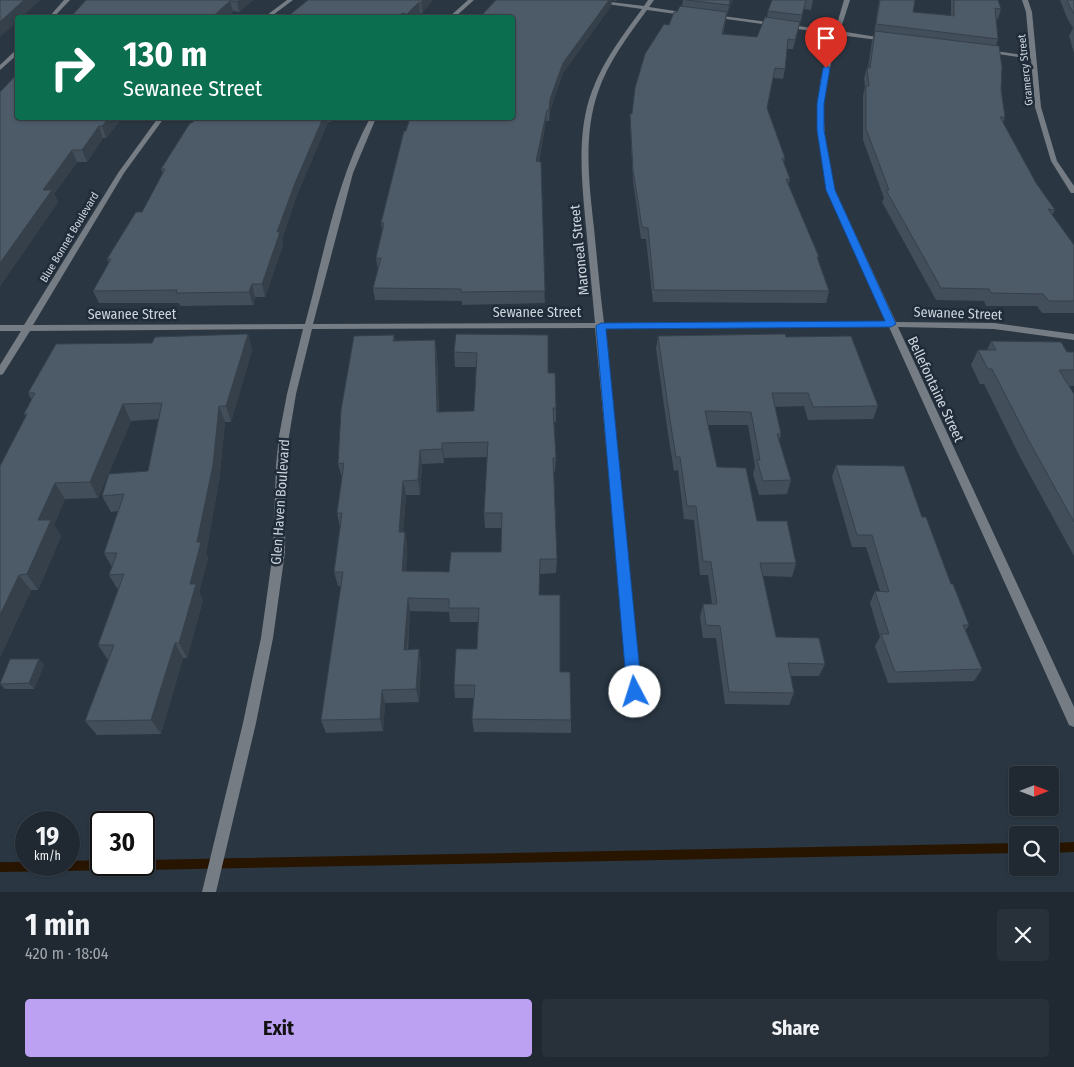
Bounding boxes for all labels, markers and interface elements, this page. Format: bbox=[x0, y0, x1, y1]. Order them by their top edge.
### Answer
pin bbox=[805, 17, 847, 68]
icon: arrive bbox=[812, 24, 840, 52]
text: 130 m bbox=[123, 33, 207, 75]
street label: Gramercy Street bbox=[1015, 33, 1036, 106]
icon: right bbox=[40, 35, 105, 100]
text: Sewanee Street bbox=[123, 75, 262, 102]
street label: Blue Bonnet Boulevard bbox=[37, 190, 102, 285]
street label: Maroneal Street bbox=[566, 203, 593, 296]
street label: Sewanee Street bbox=[913, 303, 1003, 324]
street label: Sewanee Street bbox=[493, 304, 582, 321]
street label: Sewanee Street bbox=[88, 306, 177, 323]
street label: Bellefontaine Street bbox=[904, 334, 968, 445]
street label: Glen Haven Boulevard bbox=[268, 439, 293, 565]
position arrow bbox=[608, 665, 660, 717]
north arrow bbox=[1009, 766, 1059, 816]
map controls bbox=[1009, 766, 1059, 876]
speed limit sign: 30 bbox=[90, 811, 155, 876]
text: 19 bbox=[36, 822, 59, 852]
button: search bbox=[1009, 826, 1059, 876]
text: km/h bbox=[34, 849, 61, 863]
text: 1 min bbox=[25, 907, 90, 943]
button: close bbox=[997, 909, 1049, 961]
text: 420 m · 18:04 bbox=[25, 944, 109, 963]
button: Exit bbox=[25, 999, 532, 1057]
button: Share bbox=[542, 999, 1049, 1057]

